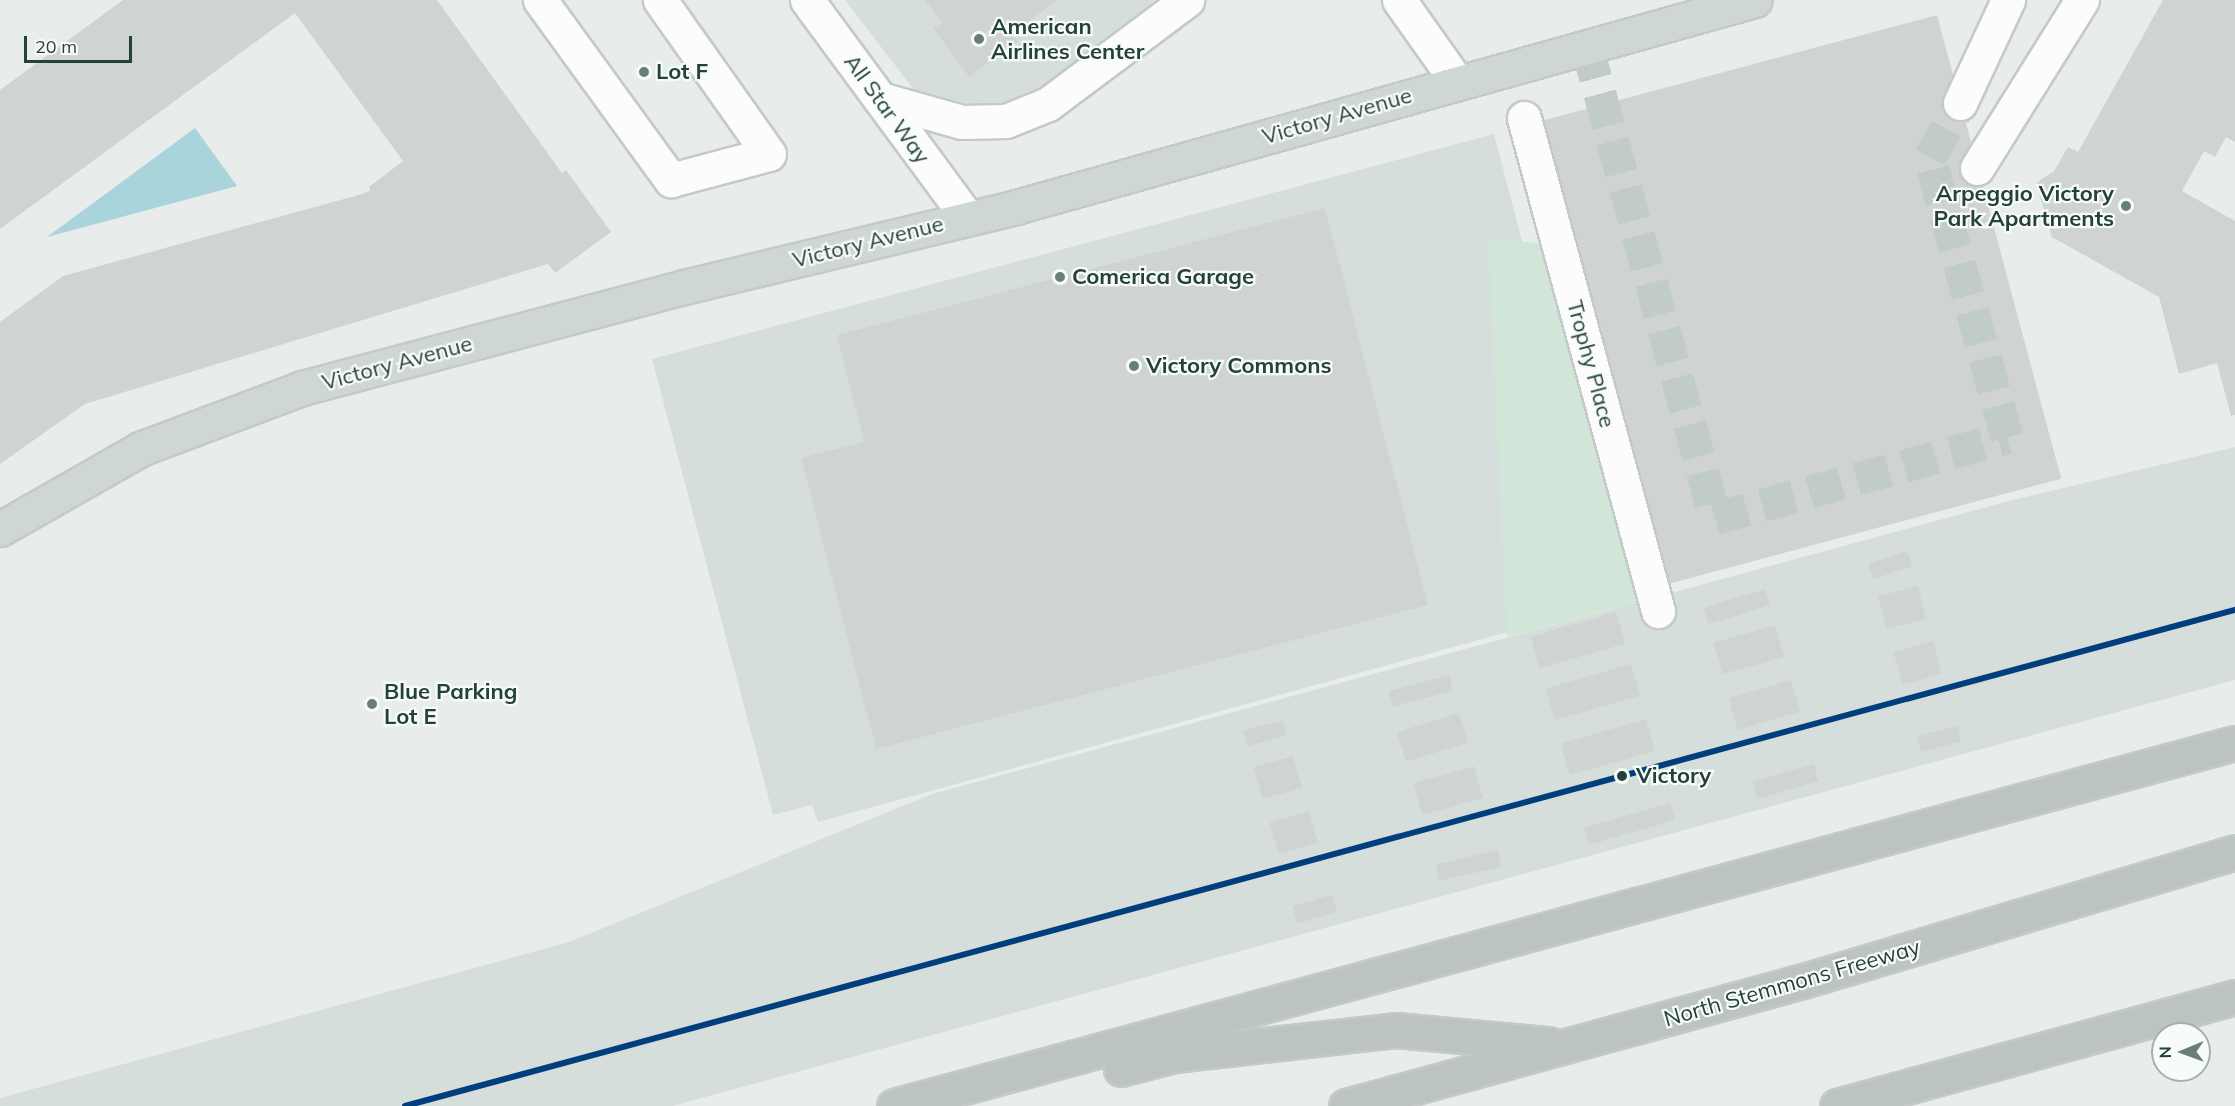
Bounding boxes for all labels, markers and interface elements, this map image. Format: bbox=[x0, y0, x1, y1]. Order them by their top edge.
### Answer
place label: American Airlines Center bbox=[991, 13, 1144, 64]
scale bar bbox=[27, 24, 135, 62]
marker: American Airlines Center bbox=[972, 32, 986, 46]
text: 20 m bbox=[35, 35, 77, 58]
street label: All Star Way bbox=[839, 49, 935, 169]
place label: Lot F bbox=[656, 59, 708, 85]
marker: Lot F bbox=[637, 65, 651, 79]
street label: Victory Avenue bbox=[1259, 82, 1415, 150]
place label: Arpeggio Victory Park Apartments bbox=[1934, 180, 2114, 231]
marker: Arpeggio Victory Park Apartments bbox=[2119, 199, 2133, 213]
street label: Victory Avenue bbox=[790, 211, 946, 273]
place label: Comerica Garage bbox=[1072, 264, 1254, 290]
marker: Comerica Garage bbox=[1053, 270, 1067, 284]
street label: Trophy Place bbox=[1561, 297, 1621, 431]
street label: Victory Avenue bbox=[319, 330, 475, 396]
place label: Victory Commons bbox=[1146, 353, 1331, 379]
marker: Victory Commons bbox=[1127, 359, 1141, 373]
place label: Blue Parking Lot E bbox=[384, 678, 517, 730]
marker: Blue Parking Lot E bbox=[365, 697, 379, 711]
place label: Victory bbox=[1636, 763, 1711, 789]
marker: Victory bbox=[1613, 767, 1631, 785]
street label: North Stemmons Freeway bbox=[1661, 934, 1923, 1032]
north arrow bbox=[2151, 1022, 2211, 1082]
text: N bbox=[2155, 1046, 2175, 1058]

